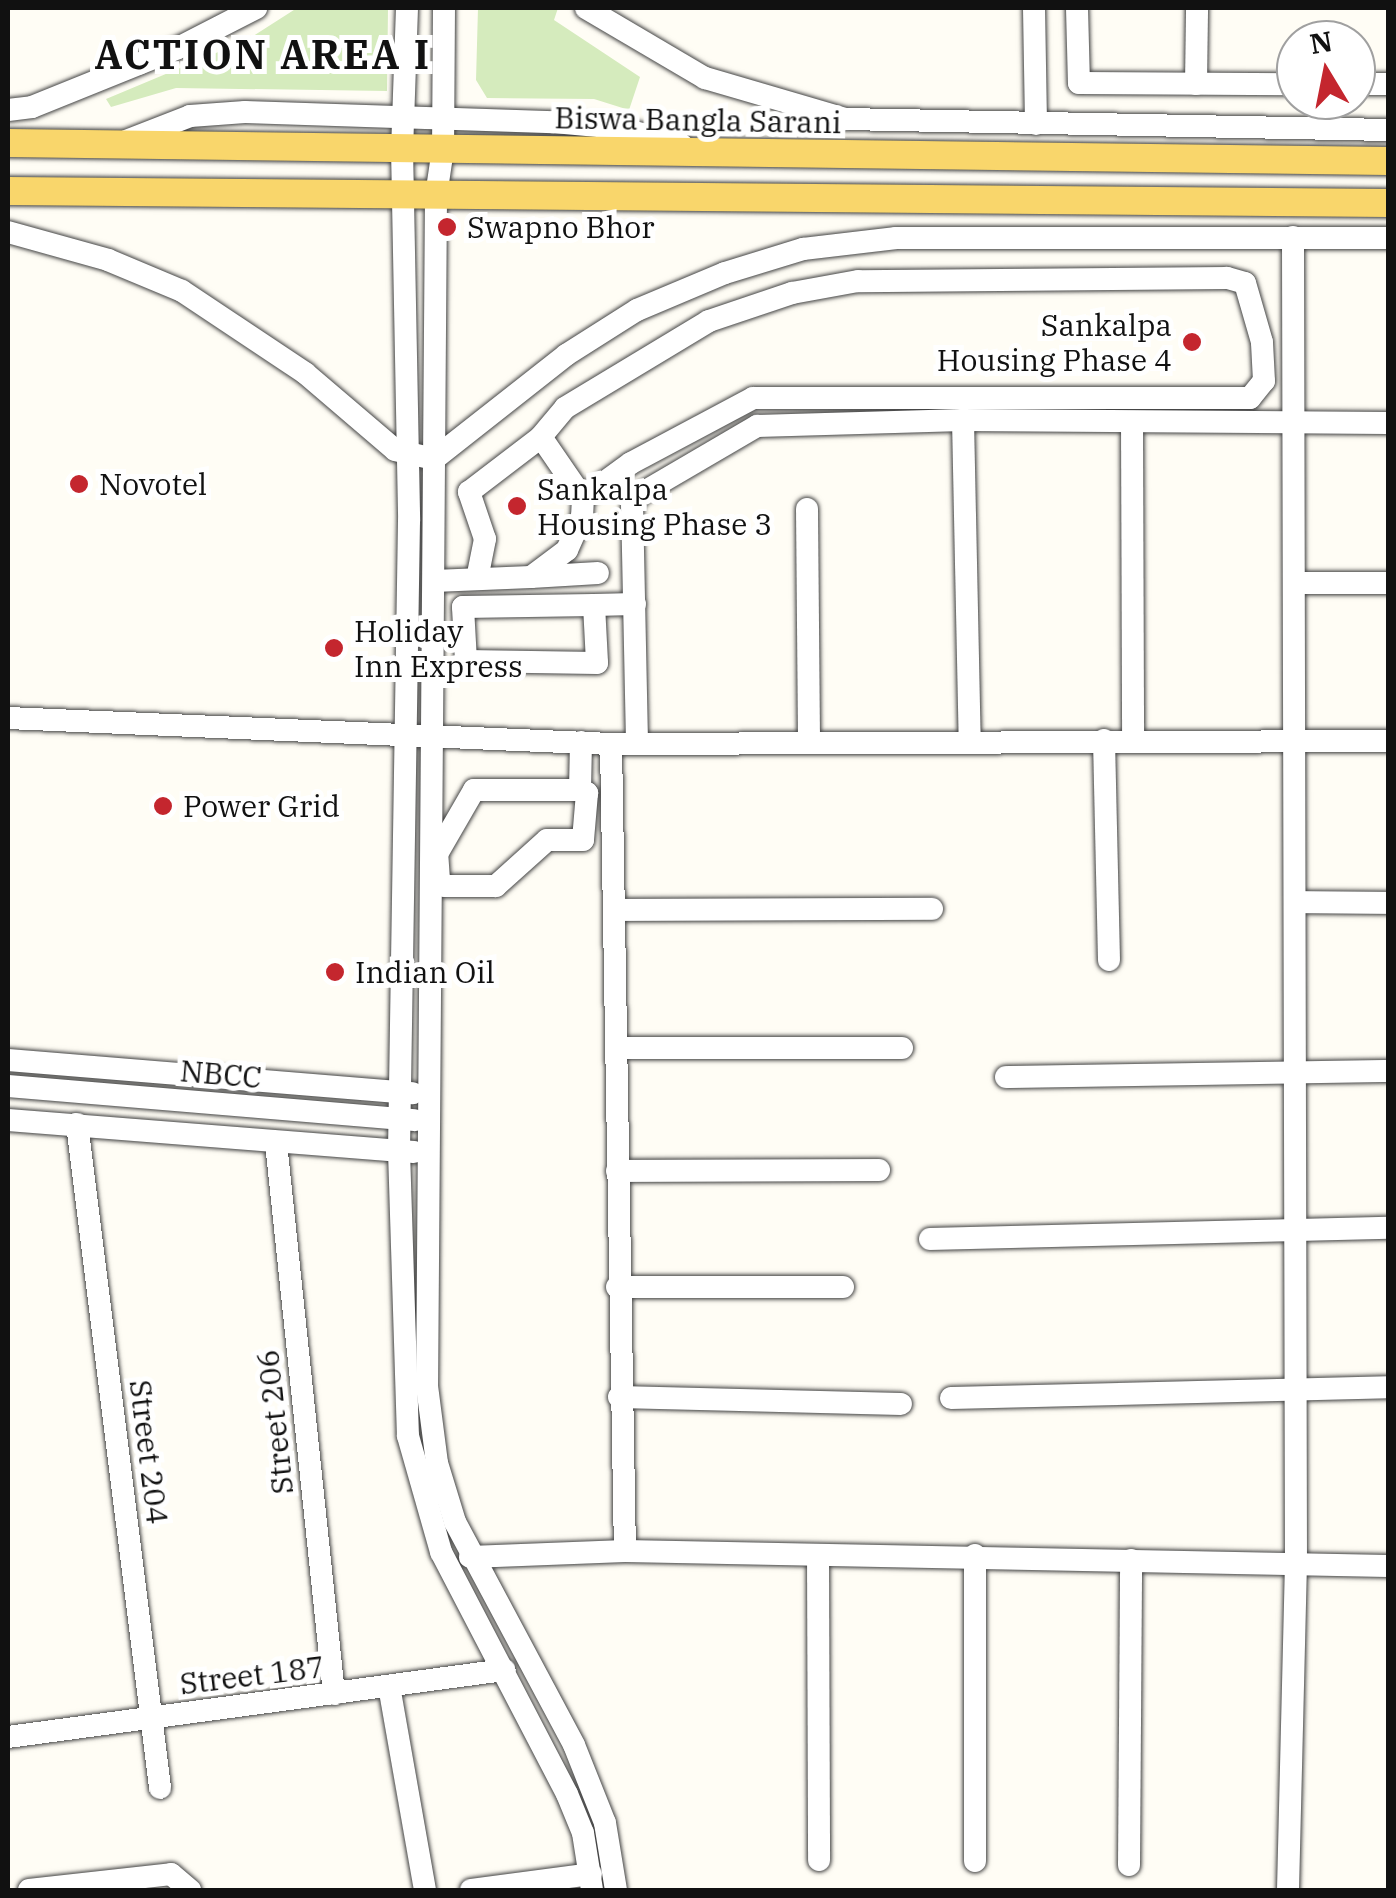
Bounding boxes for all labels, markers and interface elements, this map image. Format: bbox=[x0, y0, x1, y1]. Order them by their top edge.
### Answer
north arrow bbox=[1276, 20, 1376, 120]
text: N bbox=[1307, 22, 1335, 62]
district label: ACTION AREA I bbox=[94, 30, 432, 78]
street label: Biswa Bangla Sarani bbox=[554, 99, 842, 141]
place label: Swapno Bhor bbox=[467, 209, 655, 245]
marker: Swapno Bhor bbox=[436, 216, 458, 238]
place label: Sankalpa Housing Phase 4 bbox=[937, 307, 1172, 378]
marker: Sankalpa Housing Phase 4 bbox=[1181, 331, 1203, 353]
place label: Novotel bbox=[99, 466, 207, 502]
place label: Sankalpa Housing Phase 3 bbox=[537, 471, 772, 542]
marker: Novotel bbox=[68, 473, 90, 495]
marker: Sankalpa Housing Phase 3 bbox=[506, 495, 528, 517]
place label: Holiday Inn Express bbox=[354, 613, 523, 684]
marker: Holiday Inn Express bbox=[323, 637, 345, 659]
place label: Power Grid bbox=[183, 788, 340, 824]
marker: Power Grid bbox=[152, 795, 174, 817]
place label: Indian Oil bbox=[355, 954, 495, 990]
marker: Indian Oil bbox=[324, 961, 346, 983]
street label: NBCC bbox=[179, 1052, 263, 1096]
street label: Street 206 bbox=[250, 1348, 300, 1496]
street label: Street 204 bbox=[122, 1378, 176, 1526]
street label: Street 187 bbox=[178, 1648, 326, 1702]

